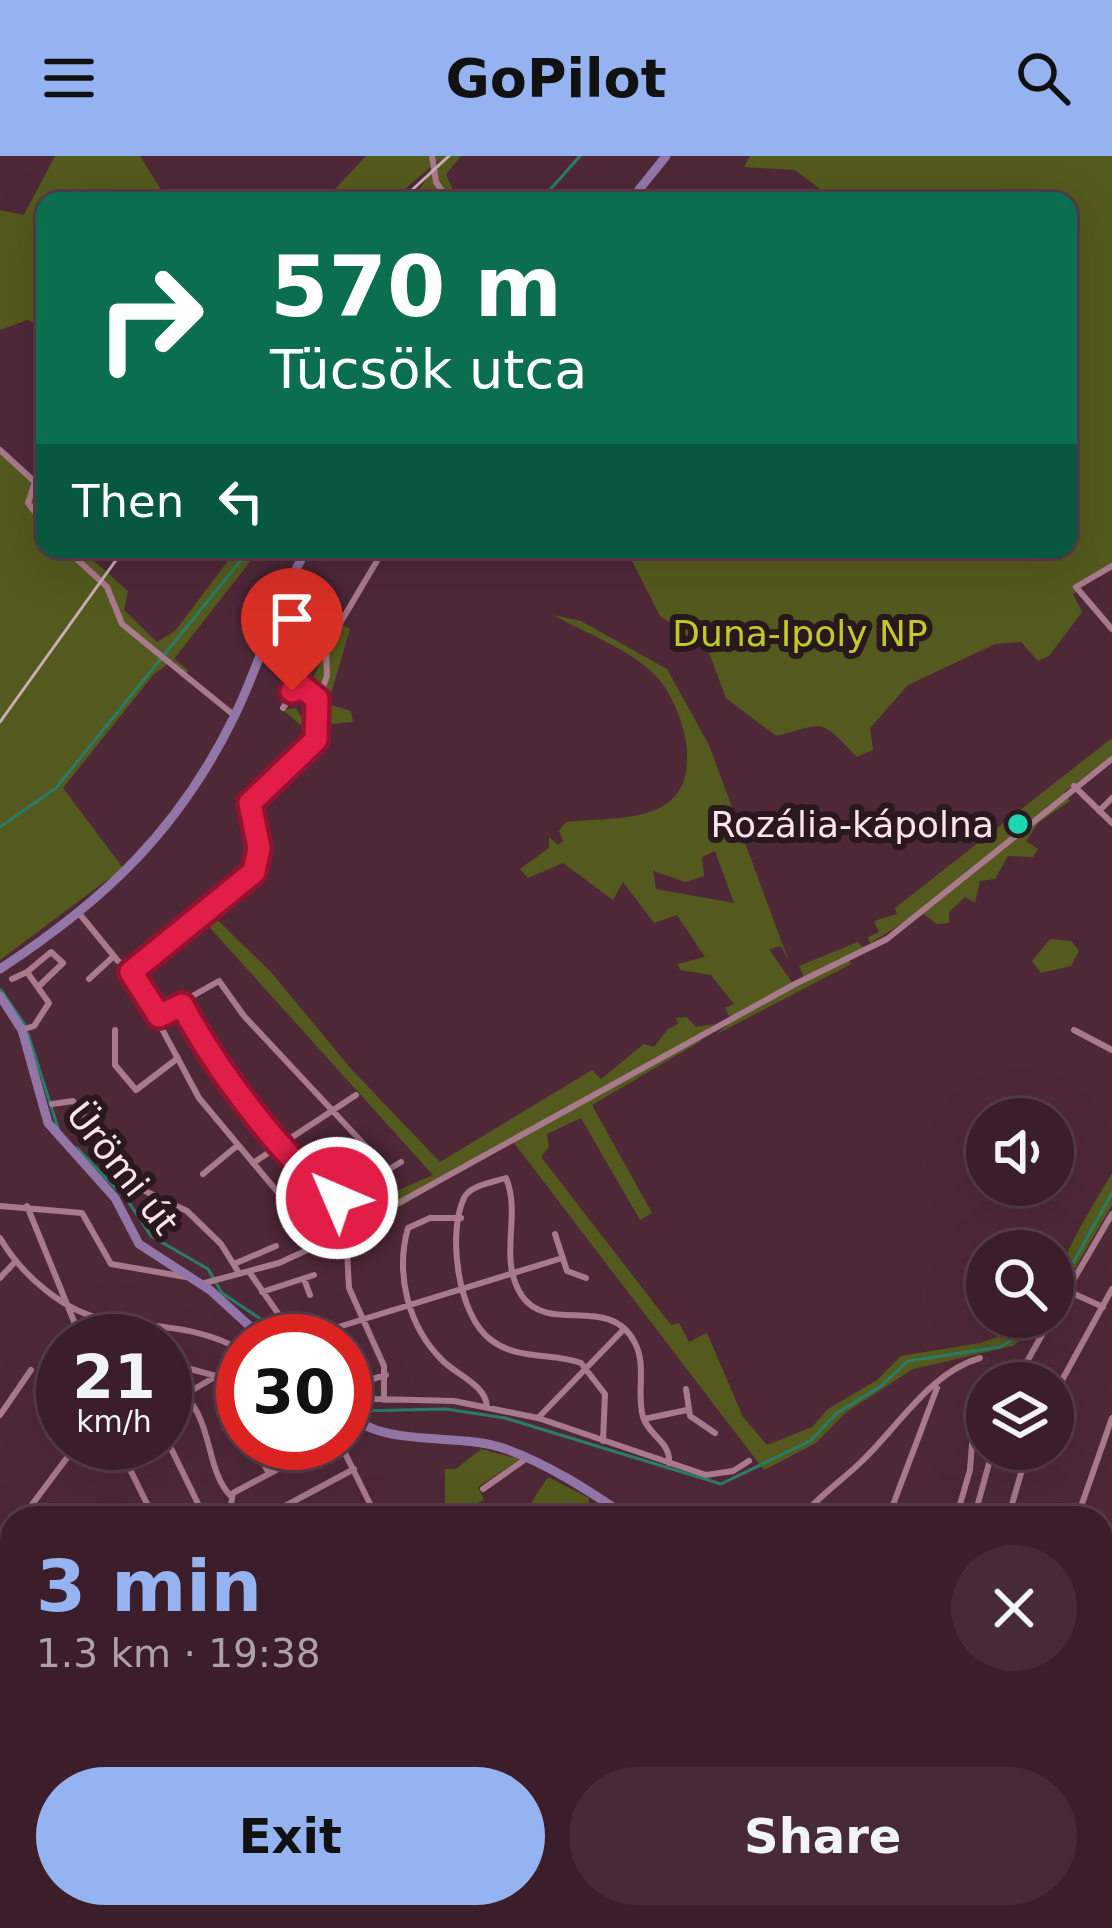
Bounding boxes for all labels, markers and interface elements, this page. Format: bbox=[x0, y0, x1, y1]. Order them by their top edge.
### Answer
icon: menu bbox=[36, 45, 102, 111]
icon: search bbox=[1010, 45, 1076, 111]
text: GoPilot bbox=[446, 47, 666, 110]
text: 570 m bbox=[270, 238, 562, 336]
icon: right bbox=[72, 240, 228, 396]
text: Tücsök utca bbox=[270, 338, 587, 401]
icon: left bbox=[208, 468, 274, 534]
text: Then bbox=[72, 475, 184, 528]
pin bbox=[241, 568, 343, 691]
icon: arrive bbox=[259, 586, 325, 652]
park label: Duna-Ipoly NP bbox=[672, 613, 928, 654]
place label: Rozália-kápolna bbox=[711, 804, 994, 845]
marker: Rozália-kápolna bbox=[1005, 811, 1031, 837]
street label: Ürömi út bbox=[58, 1094, 187, 1242]
map controls bbox=[966, 1098, 1074, 1470]
button: sound bbox=[966, 1098, 1074, 1206]
position arrow bbox=[274, 1135, 400, 1261]
button: search bbox=[966, 1230, 1074, 1338]
speed limit sign: 30 bbox=[216, 1314, 372, 1470]
text: 21 bbox=[72, 1342, 156, 1412]
button: layers bbox=[966, 1362, 1074, 1470]
text: km/h bbox=[76, 1404, 152, 1439]
text: 3 min bbox=[36, 1544, 262, 1628]
button: close bbox=[951, 1545, 1077, 1671]
text: 1.3 km · 19:38 bbox=[36, 1631, 321, 1676]
button: Exit bbox=[36, 1767, 545, 1905]
button: Share bbox=[569, 1767, 1077, 1905]

